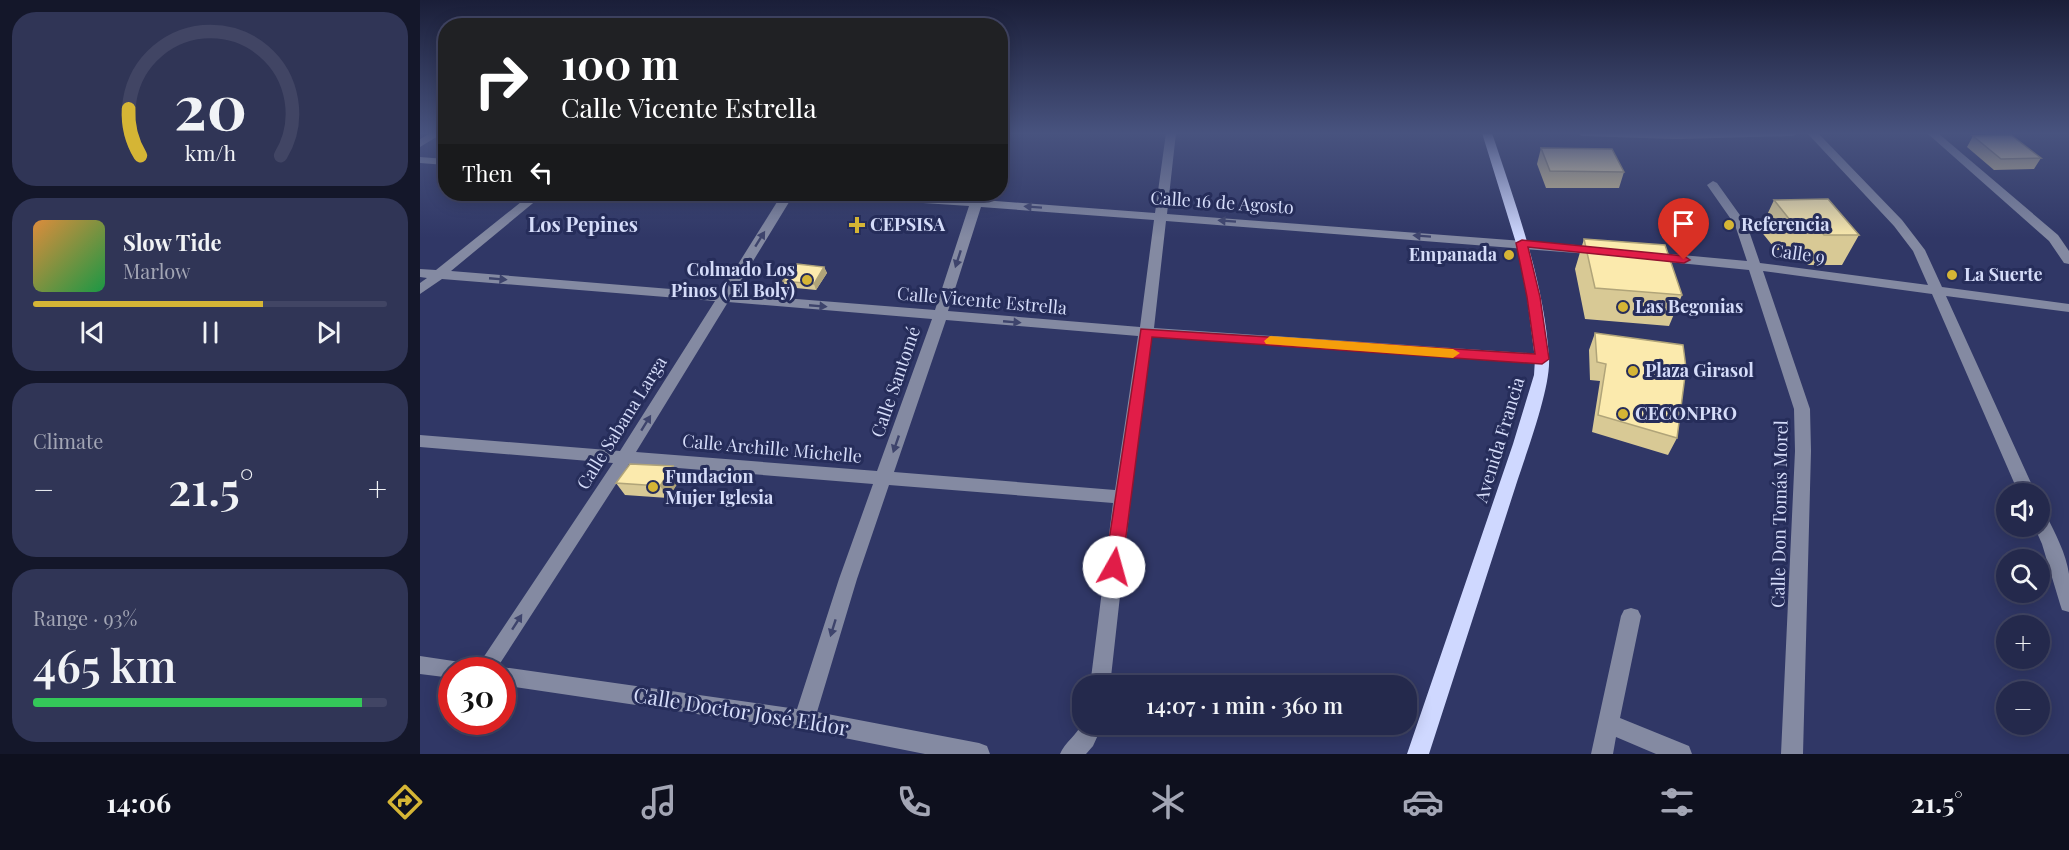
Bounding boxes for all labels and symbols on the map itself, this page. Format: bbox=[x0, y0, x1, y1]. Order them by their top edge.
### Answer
street label: Calle 16 de Agosto bbox=[1150, 185, 1295, 219]
pin bbox=[1658, 198, 1709, 260]
one-way arrow bbox=[1023, 203, 1042, 212]
district label: Los Pepines bbox=[528, 210, 638, 237]
place label: CEPSISA bbox=[870, 212, 946, 236]
place label: Referencia bbox=[1741, 212, 1830, 236]
marker: CEPSISA bbox=[848, 216, 866, 234]
one-way arrow bbox=[1218, 217, 1237, 226]
marker: Referencia bbox=[1722, 218, 1736, 232]
one-way arrow bbox=[755, 231, 766, 247]
one-way arrow bbox=[1412, 231, 1431, 241]
street label: Calle 9 bbox=[1770, 237, 1827, 269]
place label: Empanada bbox=[1409, 242, 1498, 266]
marker: Empanada bbox=[1502, 248, 1516, 262]
one-way arrow bbox=[953, 250, 962, 268]
place label: Colmado Los Pinos ( El Boly) bbox=[671, 257, 795, 302]
place label: La Suerte bbox=[1964, 262, 2043, 286]
marker: La Suerte bbox=[1945, 268, 1959, 282]
marker: Colmado Los Pinos ( El Boly) bbox=[800, 273, 814, 287]
one-way arrow bbox=[488, 274, 507, 284]
street label: Calle Vicente Estrella bbox=[896, 281, 1068, 319]
place label: Las Begonias bbox=[1635, 294, 1743, 318]
marker: Las Begonias bbox=[1616, 300, 1630, 314]
one-way arrow bbox=[808, 301, 827, 311]
one-way arrow bbox=[1003, 317, 1022, 326]
street label: Calle Santomé bbox=[865, 323, 925, 440]
street label: Calle Sabana Larga bbox=[571, 351, 672, 494]
place label: Plaza Girasol bbox=[1645, 358, 1754, 382]
marker: Plaza Girasol bbox=[1626, 364, 1640, 378]
street label: Avenida Francia bbox=[1468, 374, 1529, 506]
place label: CECONPRO bbox=[1635, 401, 1737, 425]
marker: CECONPRO bbox=[1616, 407, 1630, 421]
one-way arrow bbox=[641, 415, 652, 431]
street label: Calle Don Tomás Morel bbox=[1765, 420, 1793, 608]
street label: Calle Archille Michelle bbox=[681, 428, 863, 468]
one-way arrow bbox=[890, 435, 900, 453]
place label: Fundacion Mujer Iglesia bbox=[665, 464, 774, 509]
marker: Fundacion Mujer Iglesia bbox=[646, 480, 660, 494]
position arrow bbox=[1082, 535, 1146, 599]
one-way arrow bbox=[511, 614, 523, 630]
one-way arrow bbox=[827, 619, 837, 637]
speed limit sign: 30 bbox=[438, 657, 516, 735]
street label: Calle Doctor José Eldor bbox=[632, 679, 851, 741]

